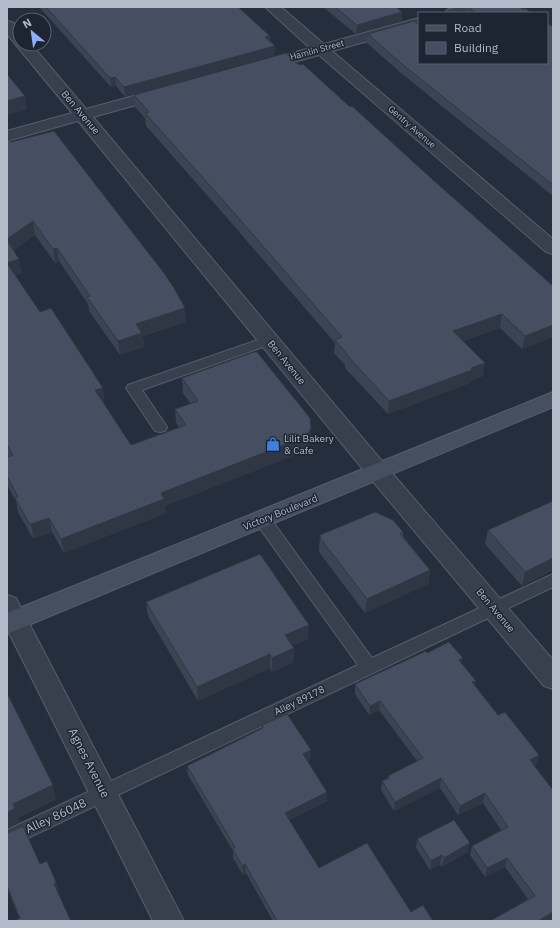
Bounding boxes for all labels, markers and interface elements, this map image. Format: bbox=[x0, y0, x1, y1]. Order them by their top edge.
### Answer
north arrow bbox=[12, 12, 52, 52]
legend bbox=[418, 12, 548, 64]
text: N bbox=[20, 15, 34, 31]
text: Road bbox=[454, 20, 482, 35]
street label: Hamlin Street bbox=[289, 37, 345, 62]
text: Building bbox=[454, 40, 499, 55]
street label: Ben Avenue bbox=[58, 88, 103, 137]
street label: Gentry Avenue bbox=[386, 103, 438, 150]
street label: Ben Avenue bbox=[265, 337, 309, 388]
place label: Lilit Bakery & Cafe bbox=[284, 432, 334, 457]
shop icon: Lilit Bakery & Cafe bbox=[265, 436, 281, 452]
street label: Victory Boulevard bbox=[241, 492, 319, 533]
street label: Ben Avenue bbox=[473, 586, 518, 635]
street label: Alley 89178 bbox=[272, 683, 327, 718]
street label: Agnes Avenue bbox=[65, 725, 114, 800]
street label: Alley 86048 bbox=[23, 795, 89, 836]

